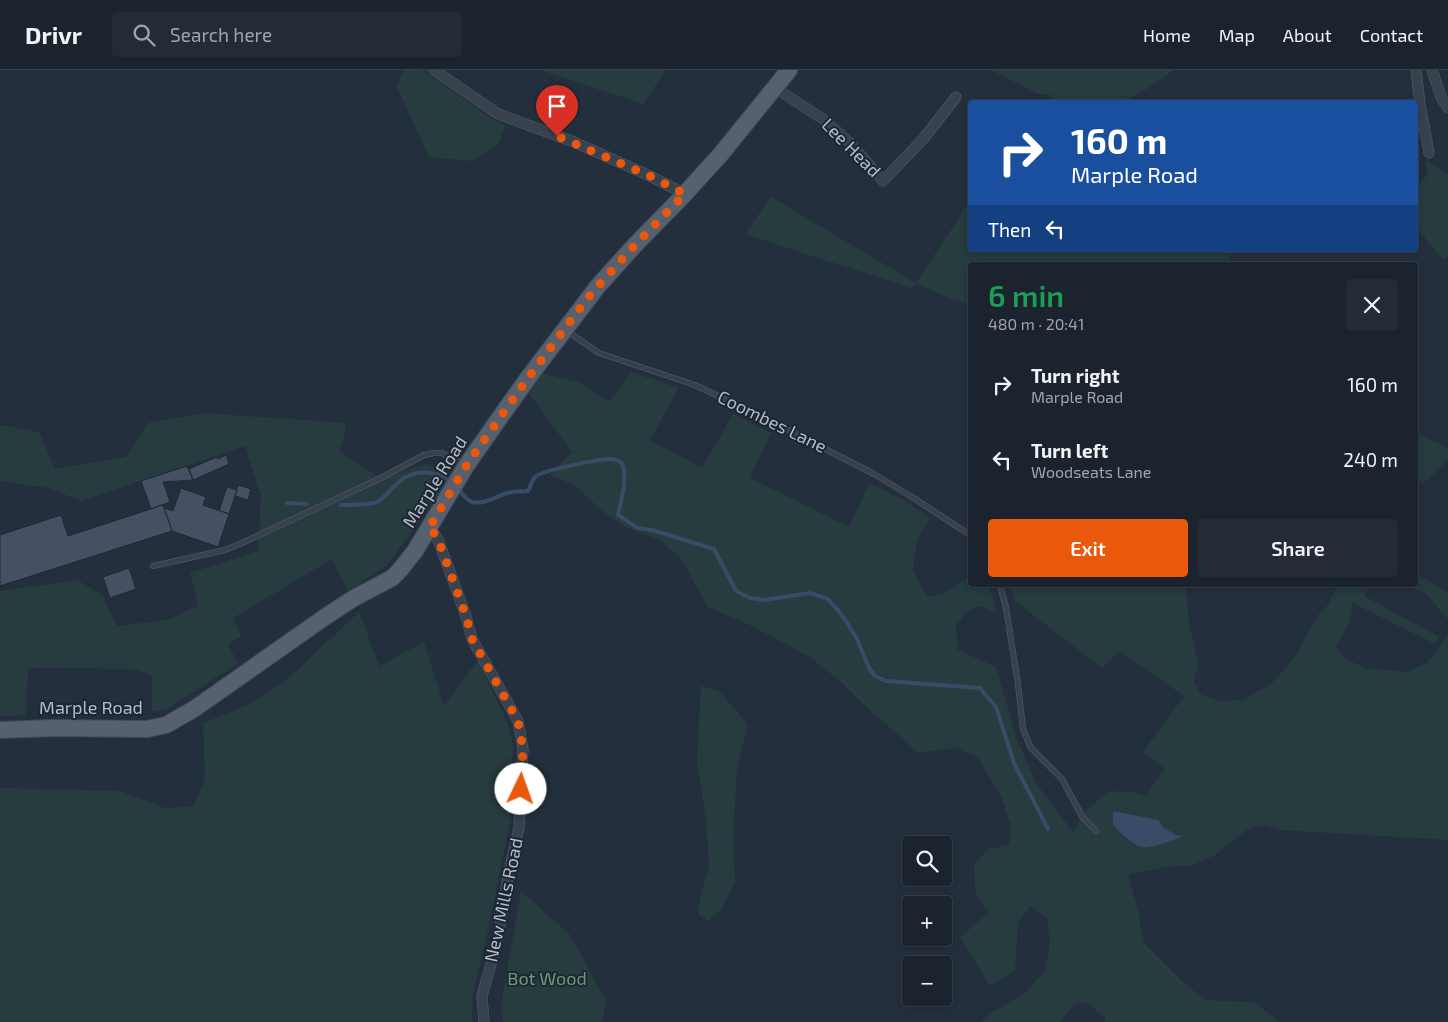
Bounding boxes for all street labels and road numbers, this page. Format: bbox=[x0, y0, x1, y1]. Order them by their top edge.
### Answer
street label: Lee Head bbox=[818, 113, 886, 181]
street label: Coombes Lane bbox=[714, 385, 831, 457]
street label: Marple Road bbox=[397, 432, 471, 531]
street label: Marple Road bbox=[39, 696, 143, 718]
street label: New Mills Road bbox=[479, 836, 527, 964]

